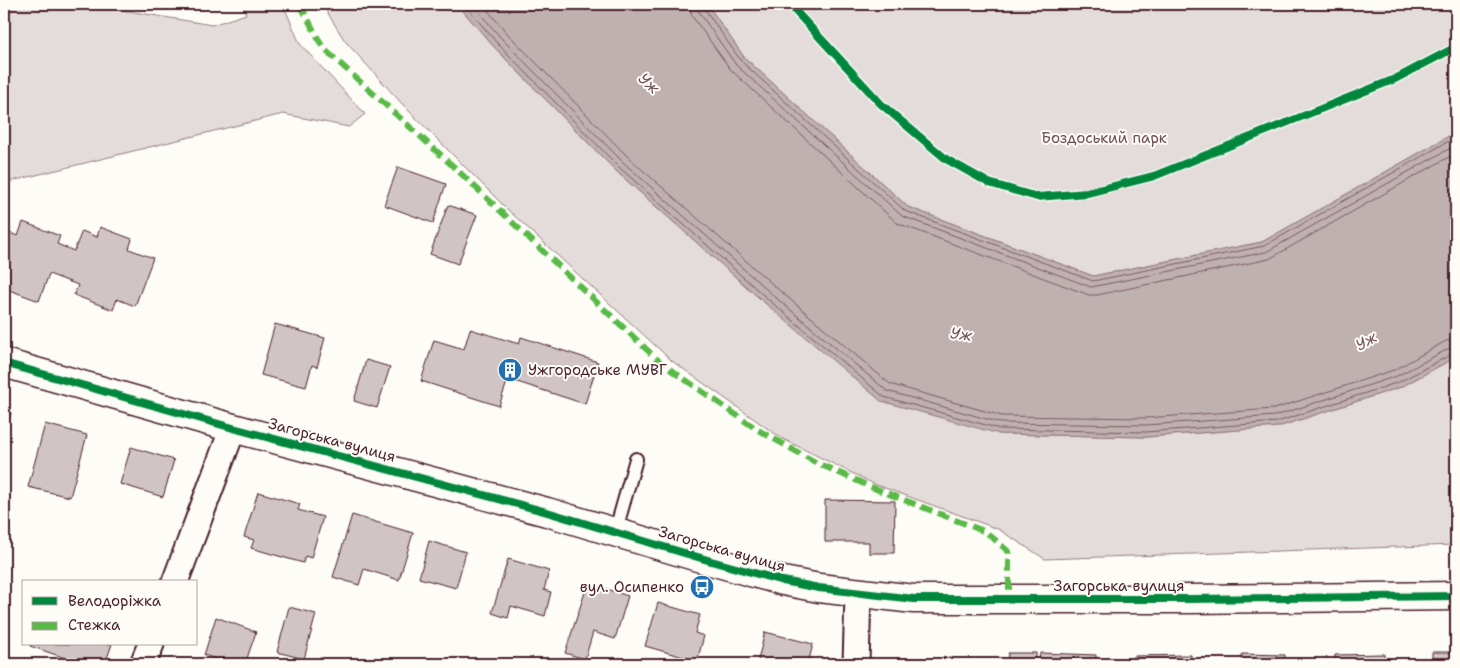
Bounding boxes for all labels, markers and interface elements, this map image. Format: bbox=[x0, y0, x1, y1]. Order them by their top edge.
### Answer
water label: Уж bbox=[634, 68, 665, 99]
park label: Боздоський парк bbox=[1041, 128, 1167, 148]
water label: Уж bbox=[949, 322, 974, 346]
water label: Уж bbox=[1351, 326, 1382, 356]
building icon: Ужгородське МУВГ bbox=[497, 357, 523, 383]
place label: Ужгородське МУВГ bbox=[528, 360, 667, 380]
street label: Загорська вулиця bbox=[266, 413, 398, 467]
street label: Загорська вулиця bbox=[656, 521, 788, 577]
bus stop icon: вул. Осипенко bbox=[689, 574, 715, 600]
street label: Загорська вулиця bbox=[1053, 576, 1185, 596]
place label: вул. Осипенко bbox=[580, 577, 684, 597]
legend bbox=[22, 580, 198, 646]
text: Велодоріжка bbox=[68, 591, 162, 611]
text: Стежка bbox=[68, 615, 121, 635]

